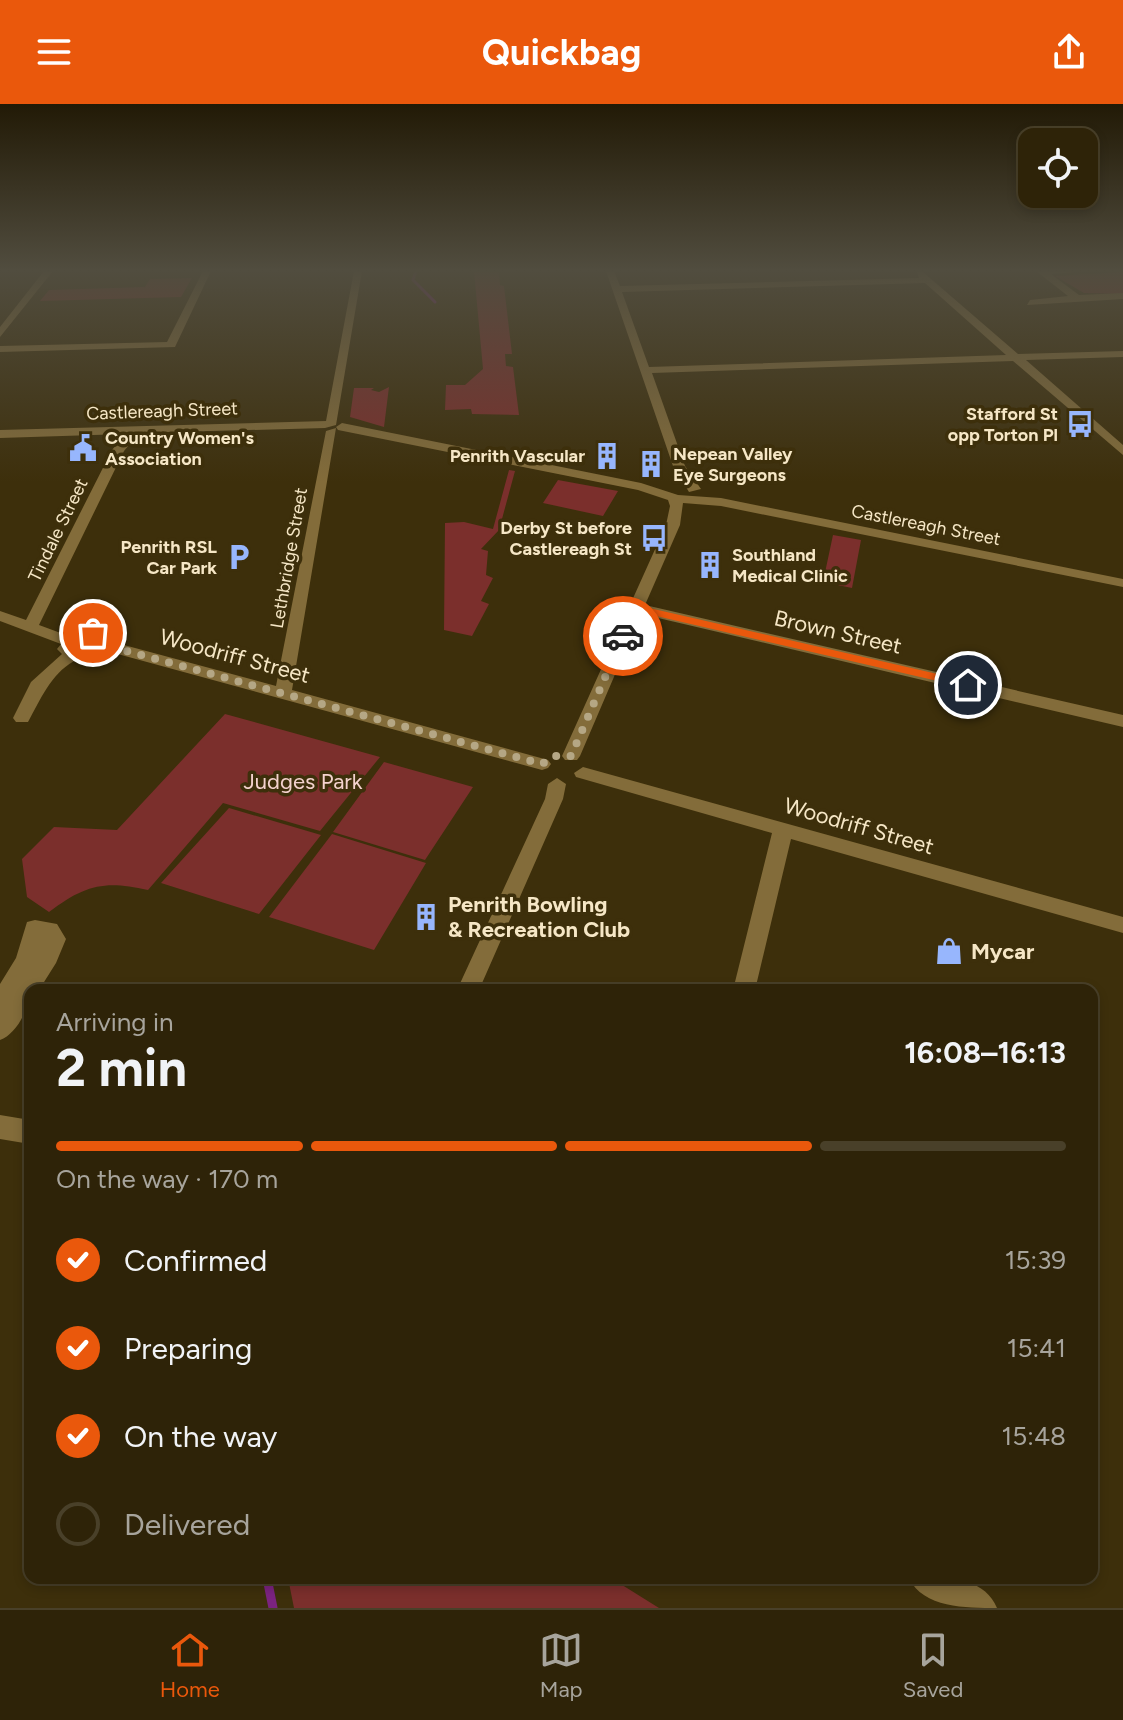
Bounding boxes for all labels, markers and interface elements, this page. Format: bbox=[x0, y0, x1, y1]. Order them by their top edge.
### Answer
icon: menu bbox=[32, 30, 76, 74]
icon: share bbox=[1047, 30, 1091, 74]
text: Quickbag bbox=[482, 31, 641, 74]
map controls bbox=[1018, 128, 1098, 208]
button: locate bbox=[1018, 128, 1098, 208]
street label: Castlereagh Street bbox=[86, 397, 238, 425]
place label: Stafford St opp Torton Pl bbox=[948, 403, 1058, 446]
bus stop icon: Stafford St opp Torton Pl bbox=[1065, 409, 1095, 439]
place label: Country Women's Association bbox=[105, 427, 254, 470]
public building icon: Country Women's Association bbox=[68, 433, 98, 463]
building icon: Penrith Vascular bbox=[592, 441, 622, 471]
place label: Nepean Valley Eye Surgeons bbox=[673, 443, 793, 486]
place label: Penrith Vascular bbox=[450, 445, 585, 467]
building icon: Nepean Valley Eye Surgeons bbox=[636, 449, 666, 479]
street label: Tindale Street bbox=[23, 474, 93, 585]
street label: Lethbridge Street bbox=[266, 486, 312, 630]
street label: Castlereagh Street bbox=[849, 500, 1003, 550]
place label: Derby St before Castlereagh St bbox=[500, 517, 632, 560]
bus stop icon: Derby St before Castlereagh St bbox=[639, 523, 669, 553]
place label: Penrith RSL Car Park bbox=[121, 536, 217, 579]
parking icon: Penrith RSL Car Park bbox=[224, 542, 254, 572]
place label: Southland Medical Clinic bbox=[732, 544, 848, 587]
building icon: Southland Medical Clinic bbox=[695, 550, 725, 580]
courier bbox=[583, 596, 663, 676]
pin bbox=[59, 599, 127, 667]
street label: Brown Street bbox=[772, 604, 904, 660]
icon: bag bbox=[71, 611, 115, 655]
icon: car bbox=[601, 614, 645, 658]
street label: Woodriff Street bbox=[157, 623, 313, 689]
pin bbox=[934, 651, 1002, 719]
icon: home bbox=[946, 663, 990, 707]
park label: Judges Park bbox=[244, 768, 363, 795]
street label: Woodriff Street bbox=[781, 792, 937, 860]
place label: Penrith Bowling & Recreation Club bbox=[448, 891, 630, 943]
building icon: Penrith Bowling & Recreation Club bbox=[411, 902, 441, 932]
shop icon: Mycar bbox=[934, 936, 964, 966]
place label: Mycar bbox=[971, 938, 1035, 965]
text: Arriving in bbox=[56, 1006, 174, 1038]
text: 16:08–16:13 bbox=[904, 1034, 1066, 1071]
text: 2 min bbox=[56, 1037, 187, 1099]
text: On the way · 170 m bbox=[56, 1163, 278, 1195]
icon: check bbox=[56, 1238, 100, 1282]
text: Confirmed bbox=[124, 1242, 267, 1279]
text: 15:39 bbox=[1005, 1244, 1066, 1276]
icon: check bbox=[56, 1326, 100, 1370]
text: Preparing bbox=[124, 1330, 252, 1367]
text: 15:41 bbox=[1007, 1332, 1066, 1364]
icon: check bbox=[56, 1414, 100, 1458]
text: On the way bbox=[124, 1418, 277, 1455]
text: 15:48 bbox=[1002, 1420, 1066, 1452]
text: Delivered bbox=[124, 1506, 250, 1543]
tab: Home bbox=[160, 1628, 220, 1703]
tab: Map bbox=[539, 1628, 583, 1703]
tab: Saved bbox=[903, 1628, 963, 1703]

